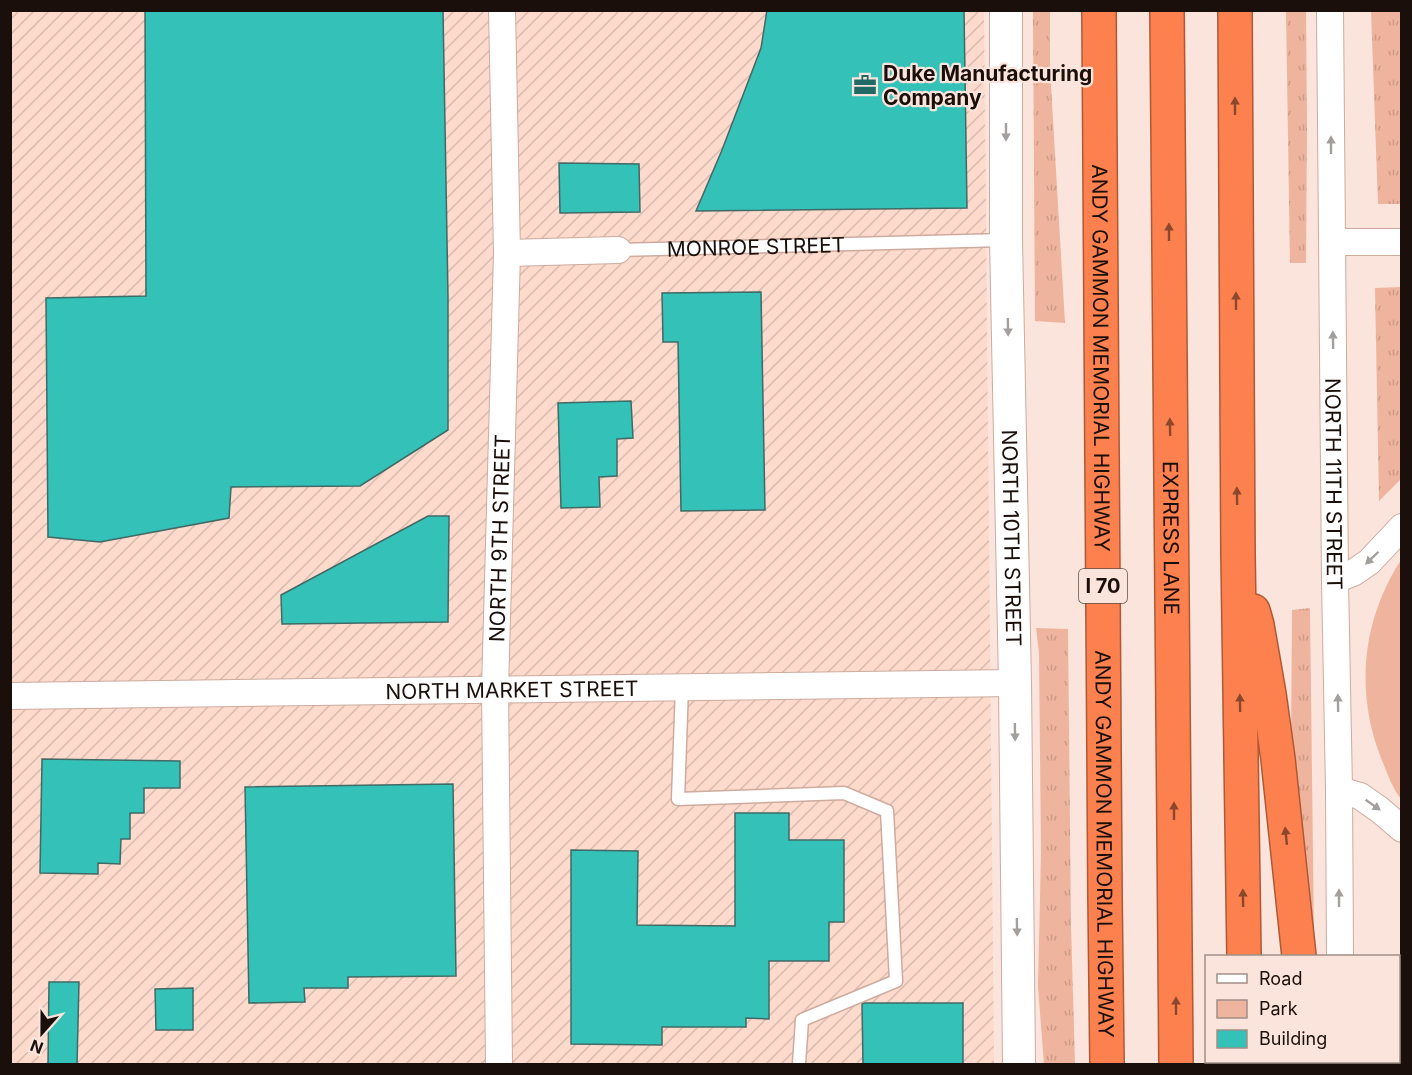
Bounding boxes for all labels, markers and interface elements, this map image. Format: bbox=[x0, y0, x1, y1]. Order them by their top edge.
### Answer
place label: Duke Manufacturing Company bbox=[883, 61, 1092, 110]
office icon: Duke Manufacturing Company bbox=[852, 72, 878, 98]
one-way arrow bbox=[1230, 96, 1240, 115]
one-way arrow bbox=[1001, 122, 1011, 141]
one-way arrow bbox=[1326, 136, 1336, 155]
street label: ANDY GAMMON MEMORIAL HIGHWAY bbox=[1088, 164, 1115, 552]
one-way arrow bbox=[1164, 223, 1174, 242]
street label: MONROE STREET bbox=[666, 232, 845, 261]
one-way arrow bbox=[1231, 291, 1241, 310]
one-way arrow bbox=[1003, 317, 1013, 336]
one-way arrow bbox=[1328, 331, 1338, 350]
street label: NORTH 11TH STREET bbox=[1321, 378, 1348, 590]
one-way arrow bbox=[1165, 418, 1175, 437]
street label: NORTH 10TH STREET bbox=[997, 429, 1027, 647]
street label: NORTH 9TH STREET bbox=[484, 434, 515, 642]
street label: EXPRESS LANE bbox=[1158, 461, 1185, 615]
one-way arrow bbox=[1233, 486, 1242, 505]
one-way arrow bbox=[1364, 551, 1379, 565]
road number: I 70 bbox=[1079, 569, 1127, 603]
street label: ANDY GAMMON MEMORIAL HIGHWAY bbox=[1091, 650, 1119, 1038]
street label: NORTH MARKET STREET bbox=[385, 675, 639, 704]
one-way arrow bbox=[1235, 694, 1245, 713]
one-way arrow bbox=[1333, 694, 1342, 713]
one-way arrow bbox=[1010, 722, 1020, 741]
one-way arrow bbox=[1365, 799, 1381, 810]
one-way arrow bbox=[1169, 802, 1179, 821]
one-way arrow bbox=[1281, 826, 1291, 845]
one-way arrow bbox=[1238, 889, 1248, 908]
one-way arrow bbox=[1334, 889, 1344, 908]
one-way arrow bbox=[1013, 917, 1022, 936]
legend bbox=[1205, 955, 1400, 1063]
text: Road bbox=[1259, 968, 1302, 989]
one-way arrow bbox=[1171, 997, 1181, 1016]
text: Park bbox=[1259, 998, 1298, 1019]
north arrow bbox=[12, 1003, 72, 1063]
text: Building bbox=[1259, 1028, 1327, 1049]
text: N bbox=[27, 1035, 46, 1059]

